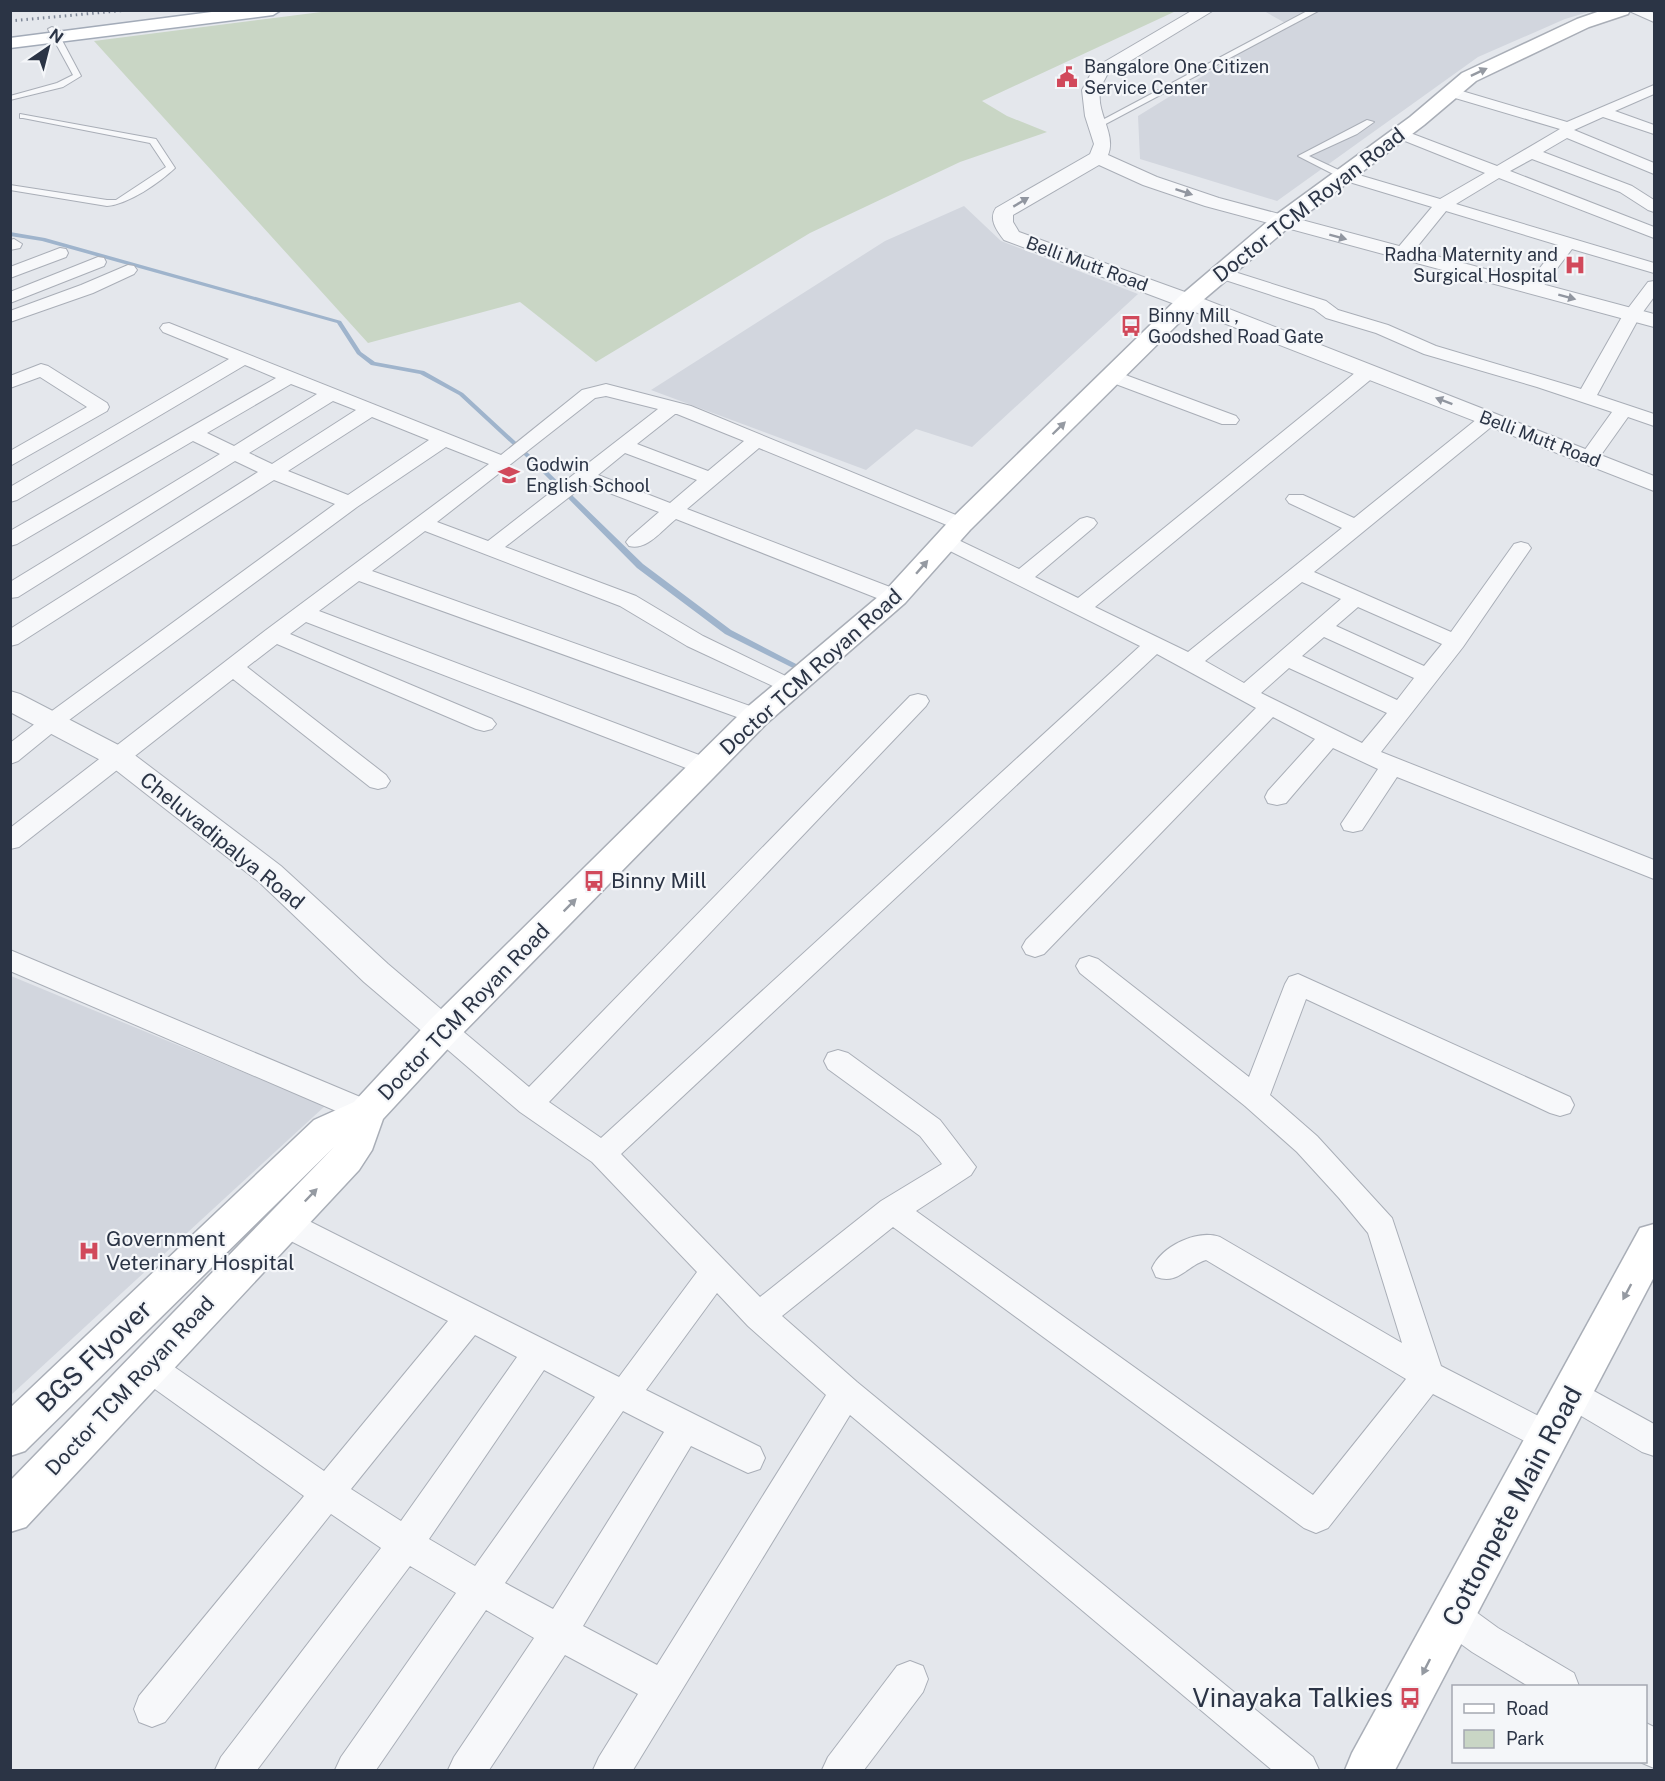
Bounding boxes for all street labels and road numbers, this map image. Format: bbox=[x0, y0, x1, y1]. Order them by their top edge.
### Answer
street label: Doctor TCM Royan Road bbox=[1208, 122, 1409, 287]
street label: Belli Mutt Road bbox=[1023, 232, 1151, 295]
street label: Belli Mutt Road bbox=[1477, 406, 1604, 471]
street label: Doctor TCM Royan Road bbox=[715, 583, 907, 760]
street label: Cheluvadipalya Road bbox=[135, 767, 309, 915]
street label: Doctor TCM Royan Road bbox=[373, 918, 555, 1105]
street label: Doctor TCM Royan Road bbox=[40, 1291, 219, 1481]
street label: BGS Flyover bbox=[29, 1293, 158, 1418]
street label: Cottonpete Main Road bbox=[1435, 1380, 1588, 1631]

